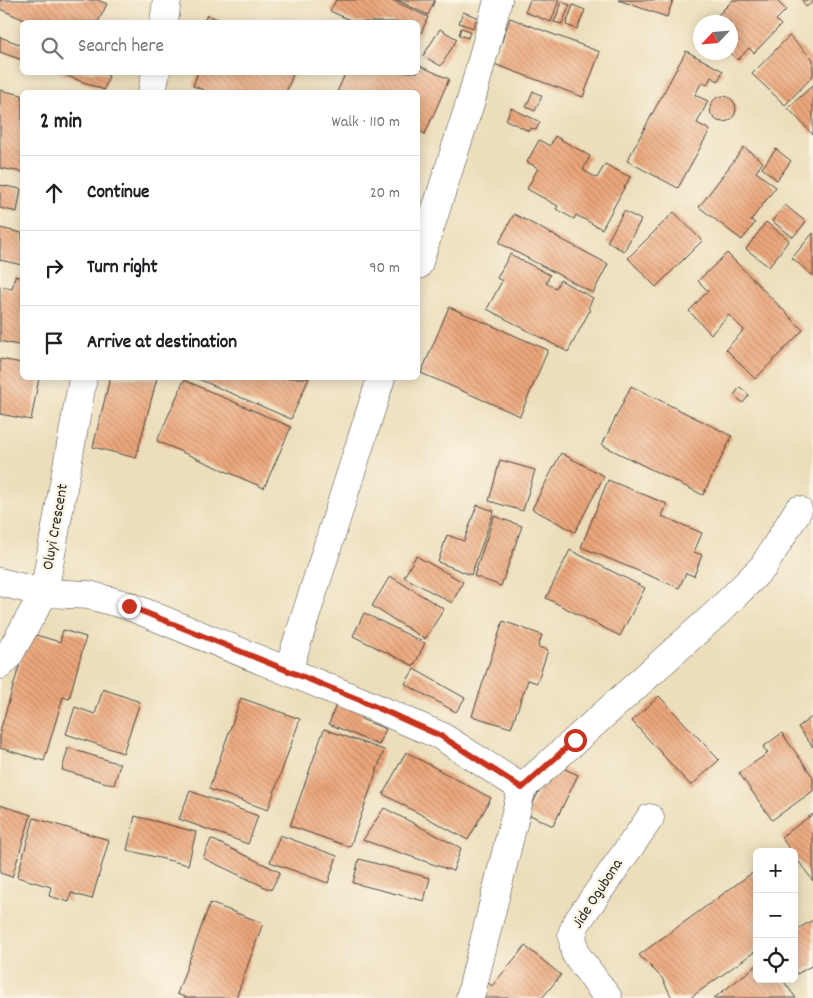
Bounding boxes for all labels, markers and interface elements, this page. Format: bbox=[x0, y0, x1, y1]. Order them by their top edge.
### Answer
north arrow bbox=[693, 15, 738, 60]
search box bbox=[20, 20, 420, 75]
icon: search bbox=[38, 34, 66, 62]
text: Search here bbox=[78, 34, 164, 61]
text: 2 min bbox=[40, 108, 82, 138]
text: Walk · 110 m bbox=[332, 111, 400, 134]
icon: ahead bbox=[40, 179, 68, 207]
text: Continue bbox=[87, 180, 149, 207]
text: 20 m bbox=[370, 182, 400, 205]
icon: right bbox=[40, 254, 68, 282]
text: Turn right bbox=[87, 255, 158, 282]
text: 90 m bbox=[369, 257, 400, 280]
icon: arrive bbox=[40, 329, 68, 357]
text: Arrive at destination bbox=[87, 330, 237, 357]
street label: Oluyi Crescent bbox=[37, 482, 75, 572]
route end bbox=[118, 595, 141, 618]
route start bbox=[564, 729, 587, 752]
map controls bbox=[753, 848, 798, 983]
button: + bbox=[753, 848, 798, 893]
street label: Jide Ogubona bbox=[567, 854, 629, 933]
button: − bbox=[753, 893, 798, 938]
button: locate bbox=[753, 938, 798, 983]

